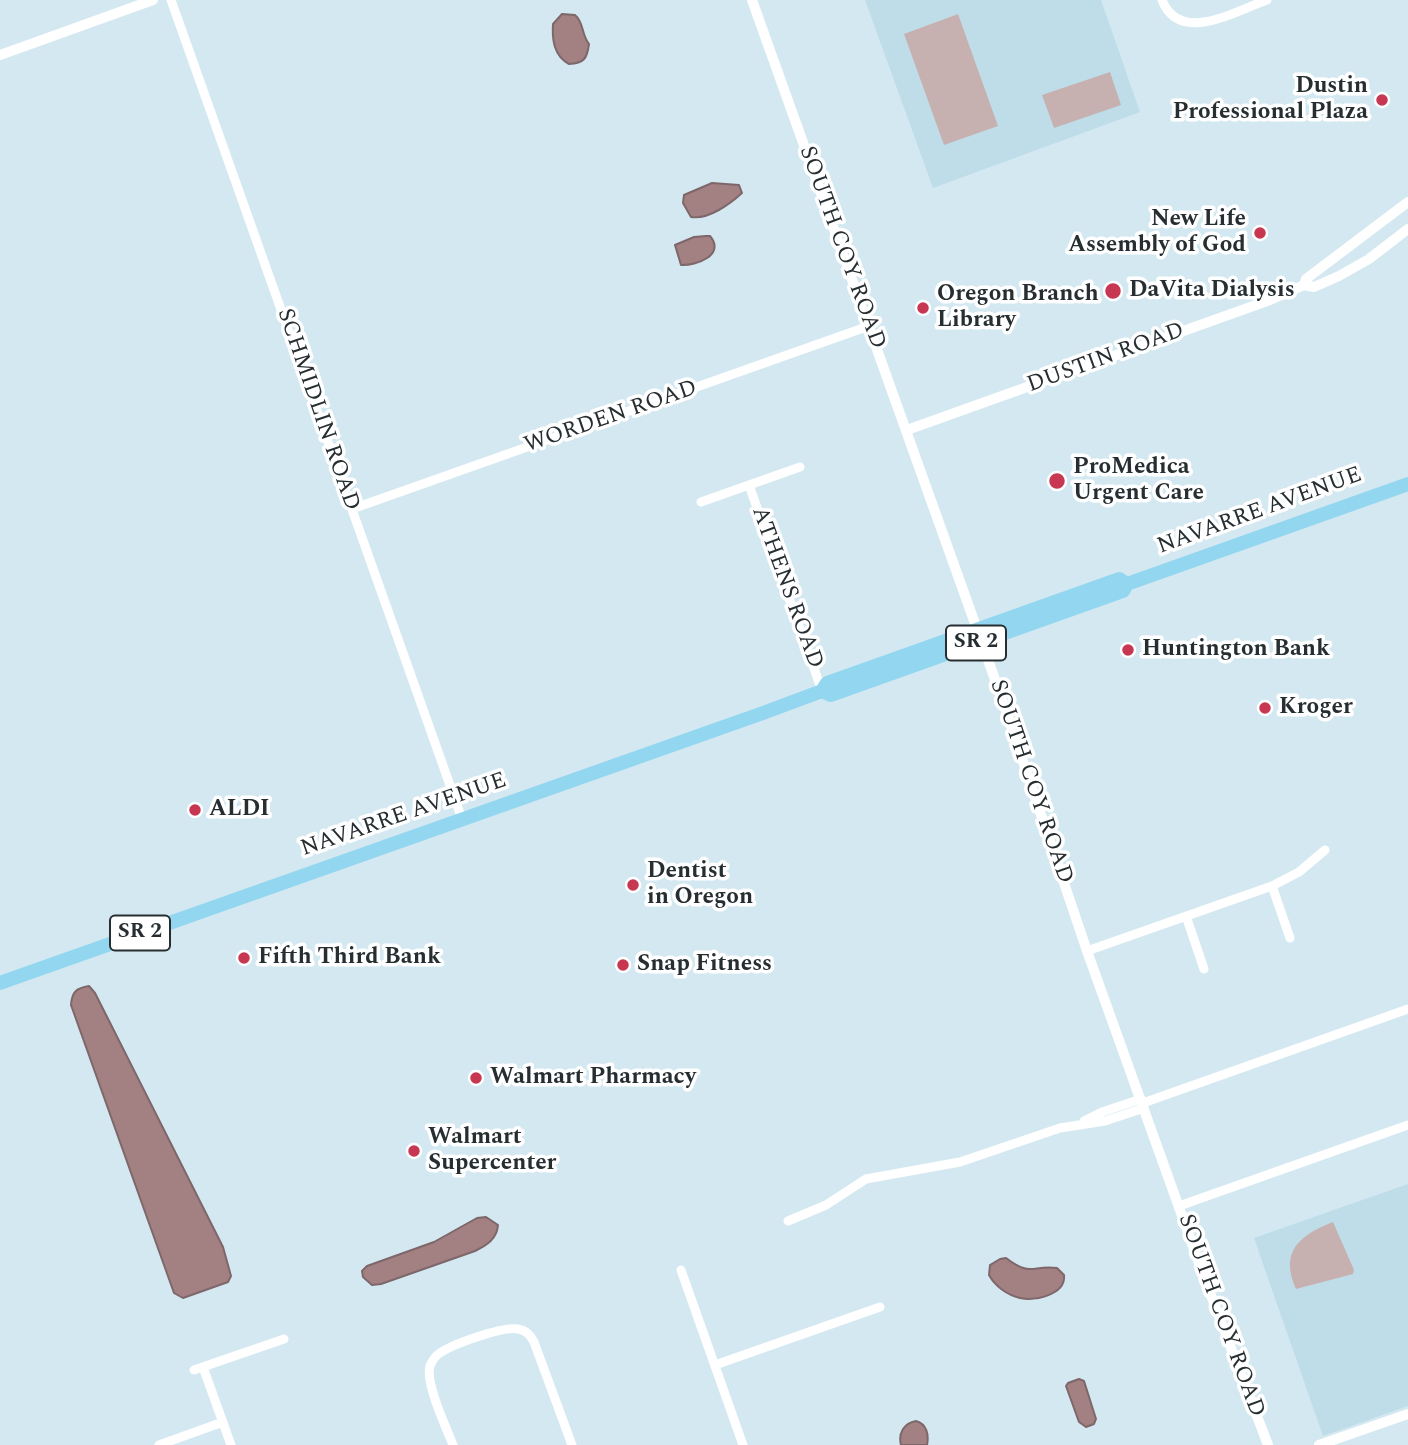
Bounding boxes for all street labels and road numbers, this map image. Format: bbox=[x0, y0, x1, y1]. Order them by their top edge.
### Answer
street label: SOUTH COY ROAD bbox=[791, 143, 891, 353]
street label: SCHMIDLIN ROAD bbox=[269, 305, 365, 515]
street label: DUSTIN ROAD bbox=[1024, 318, 1188, 400]
street label: WORDEN ROAD bbox=[521, 375, 701, 461]
street label: NAVARRE AVENUE bbox=[1154, 462, 1366, 562]
street label: ATHENS ROAD bbox=[744, 503, 828, 673]
road number: SR 2 bbox=[946, 626, 1006, 660]
street label: SOUTH COY ROAD bbox=[982, 676, 1078, 888]
street label: NAVARRE AVENUE bbox=[298, 768, 510, 864]
road number: SR 2 bbox=[110, 916, 170, 950]
street label: SOUTH COY ROAD bbox=[1170, 1211, 1270, 1421]

